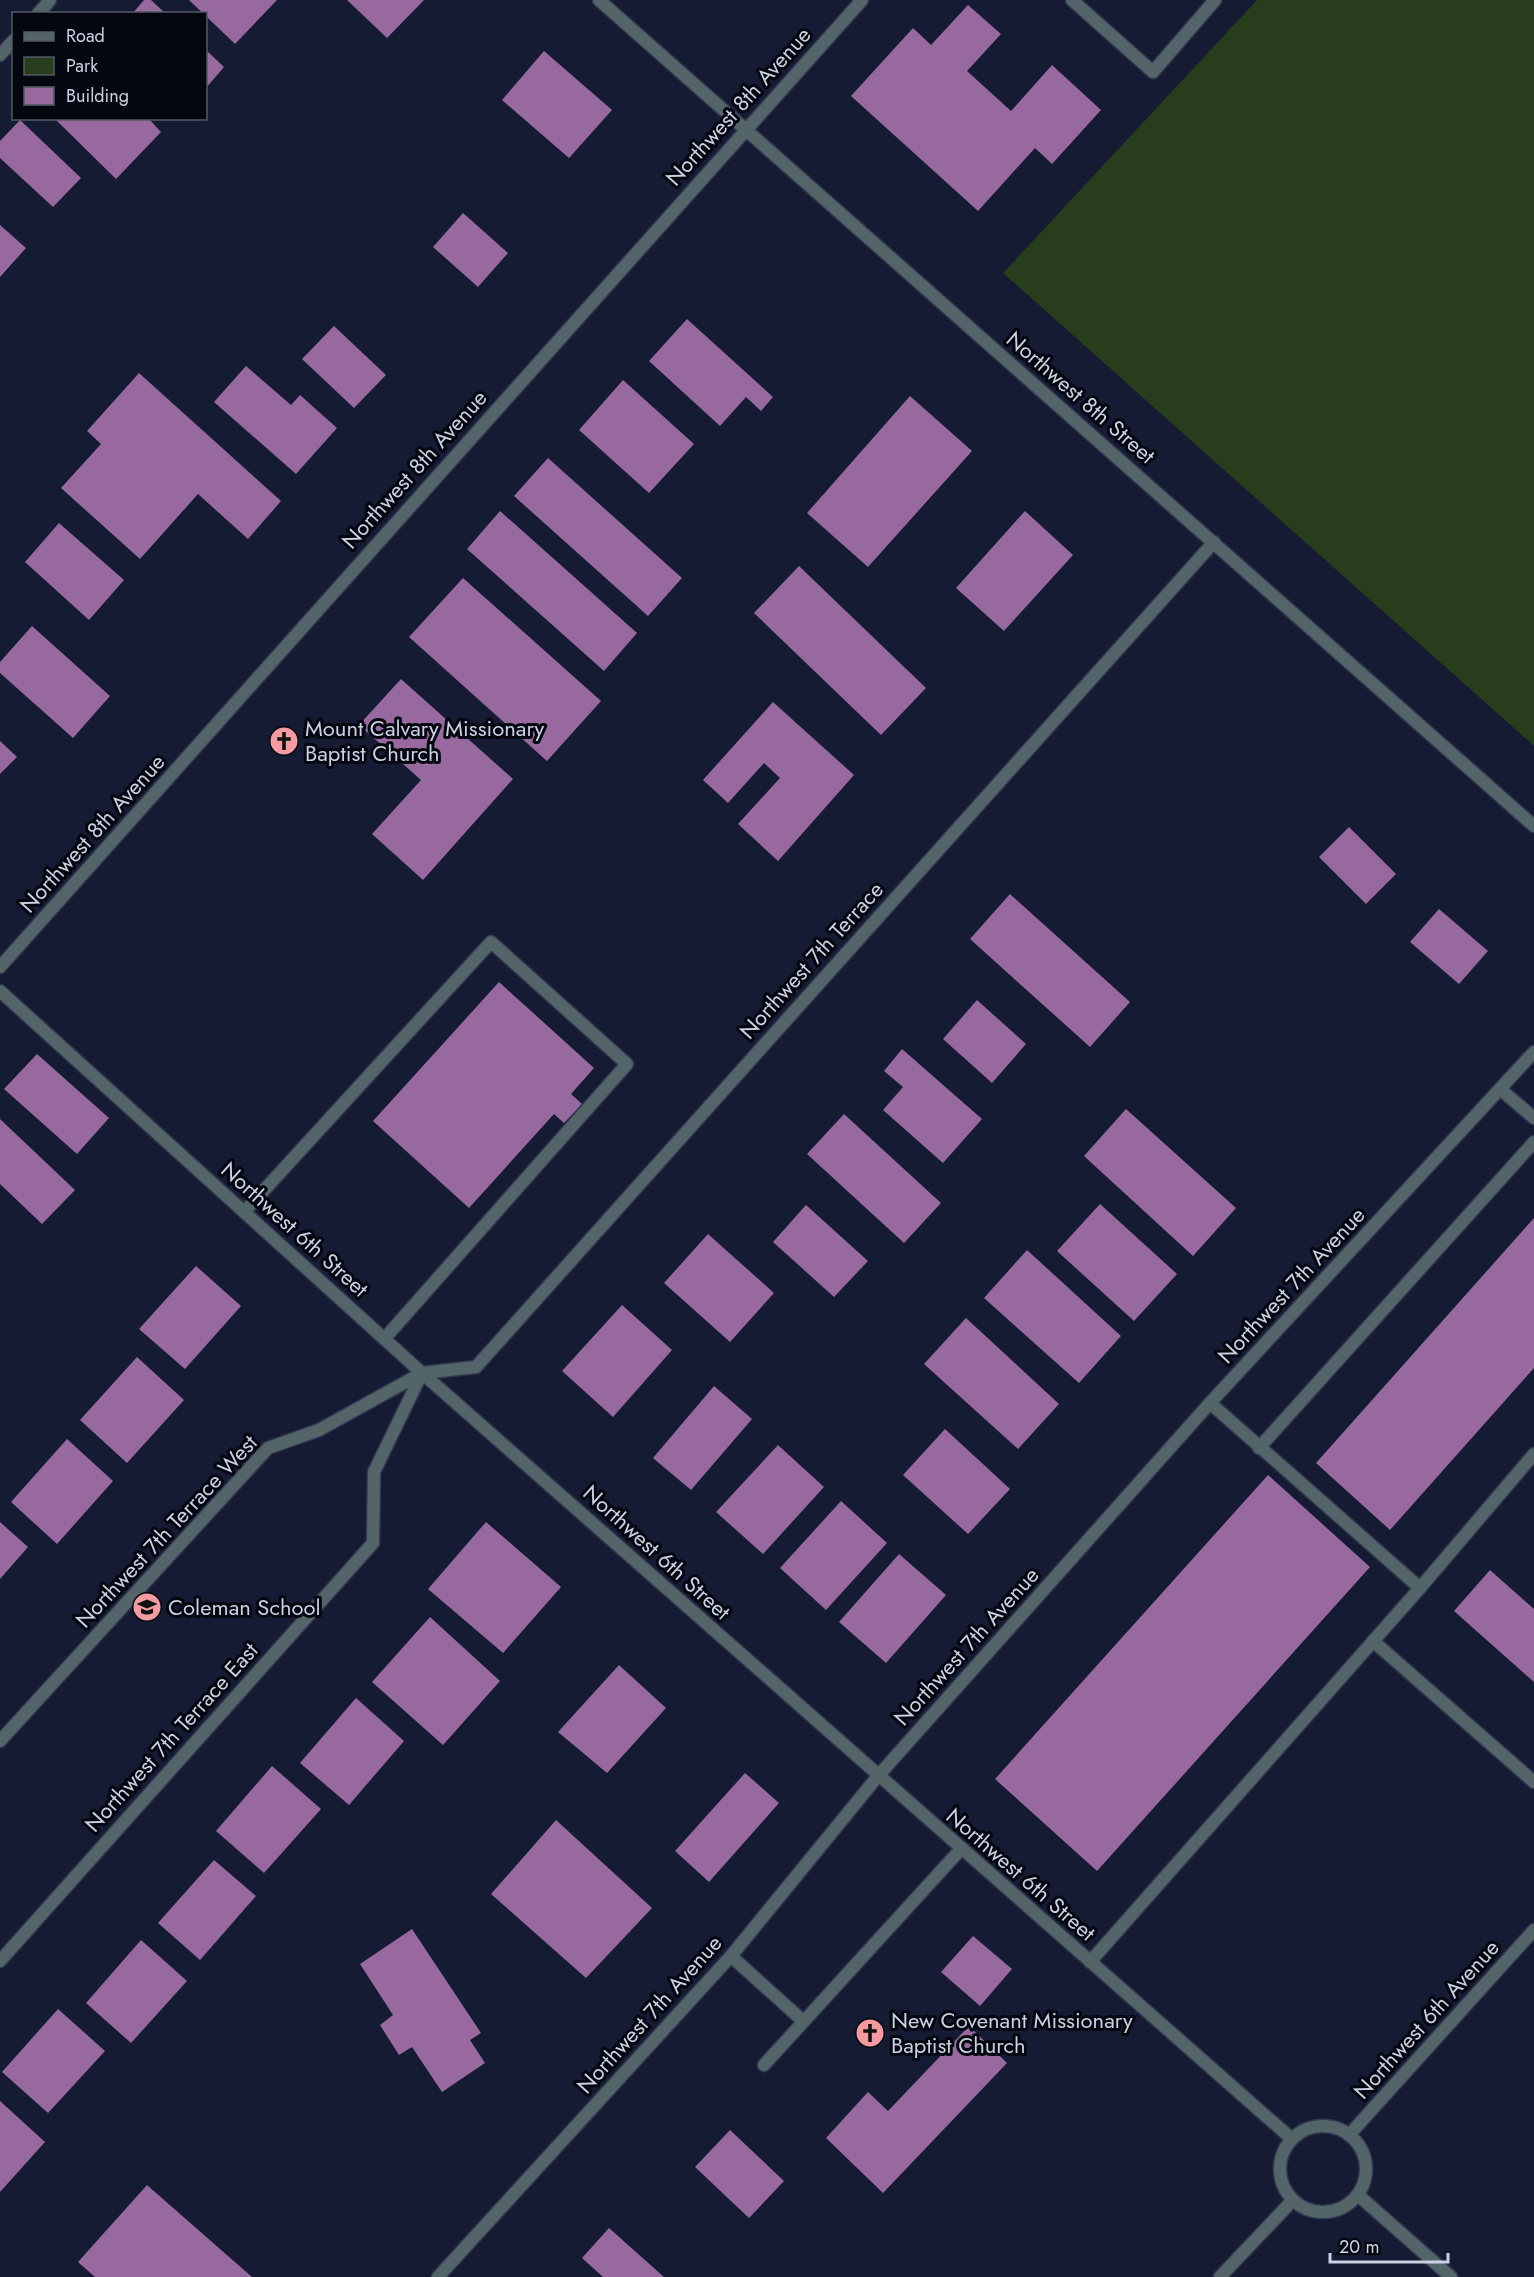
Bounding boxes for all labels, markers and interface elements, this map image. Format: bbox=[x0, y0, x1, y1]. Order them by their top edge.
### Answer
legend bbox=[12, 12, 207, 120]
street label: Northwest 8th Avenue bbox=[658, 19, 818, 193]
text: Road bbox=[66, 23, 105, 49]
text: Park bbox=[66, 53, 98, 79]
text: Building bbox=[66, 83, 129, 109]
street label: Northwest 8th Street bbox=[1000, 323, 1163, 471]
street label: Northwest 8th Avenue bbox=[334, 382, 494, 556]
place label: Mount Calvary Missionary Baptist Church bbox=[305, 712, 545, 769]
church icon: Mount Calvary Missionary Baptist Church bbox=[268, 725, 300, 757]
street label: Northwest 8th Avenue bbox=[12, 746, 172, 920]
street label: Northwest 7th Terrace bbox=[732, 874, 890, 1046]
street label: Northwest 6th Street bbox=[214, 1154, 376, 1304]
street label: Northwest 7th Avenue bbox=[1210, 1200, 1372, 1370]
street label: Northwest 7th Terrace West bbox=[68, 1427, 265, 1635]
street label: Northwest 6th Street bbox=[576, 1477, 738, 1627]
street label: Northwest 7th Avenue bbox=[886, 1560, 1046, 1732]
school or university icon: Coleman School bbox=[131, 1591, 163, 1623]
place label: Coleman School bbox=[168, 1591, 321, 1623]
street label: Northwest 7th Terrace East bbox=[77, 1635, 265, 1839]
street label: Northwest 6th Street bbox=[939, 1800, 1103, 1948]
street label: Northwest 7th Avenue bbox=[569, 1928, 729, 2100]
street label: Northwest 6th Avenue bbox=[1346, 1932, 1506, 2106]
place label: New Covenant Missionary Baptist Church bbox=[891, 2004, 1133, 2061]
church icon: New Covenant Missionary Baptist Church bbox=[854, 2017, 886, 2049]
scale bar bbox=[1330, 2226, 1448, 2264]
text: 20 m bbox=[1339, 2234, 1379, 2260]

